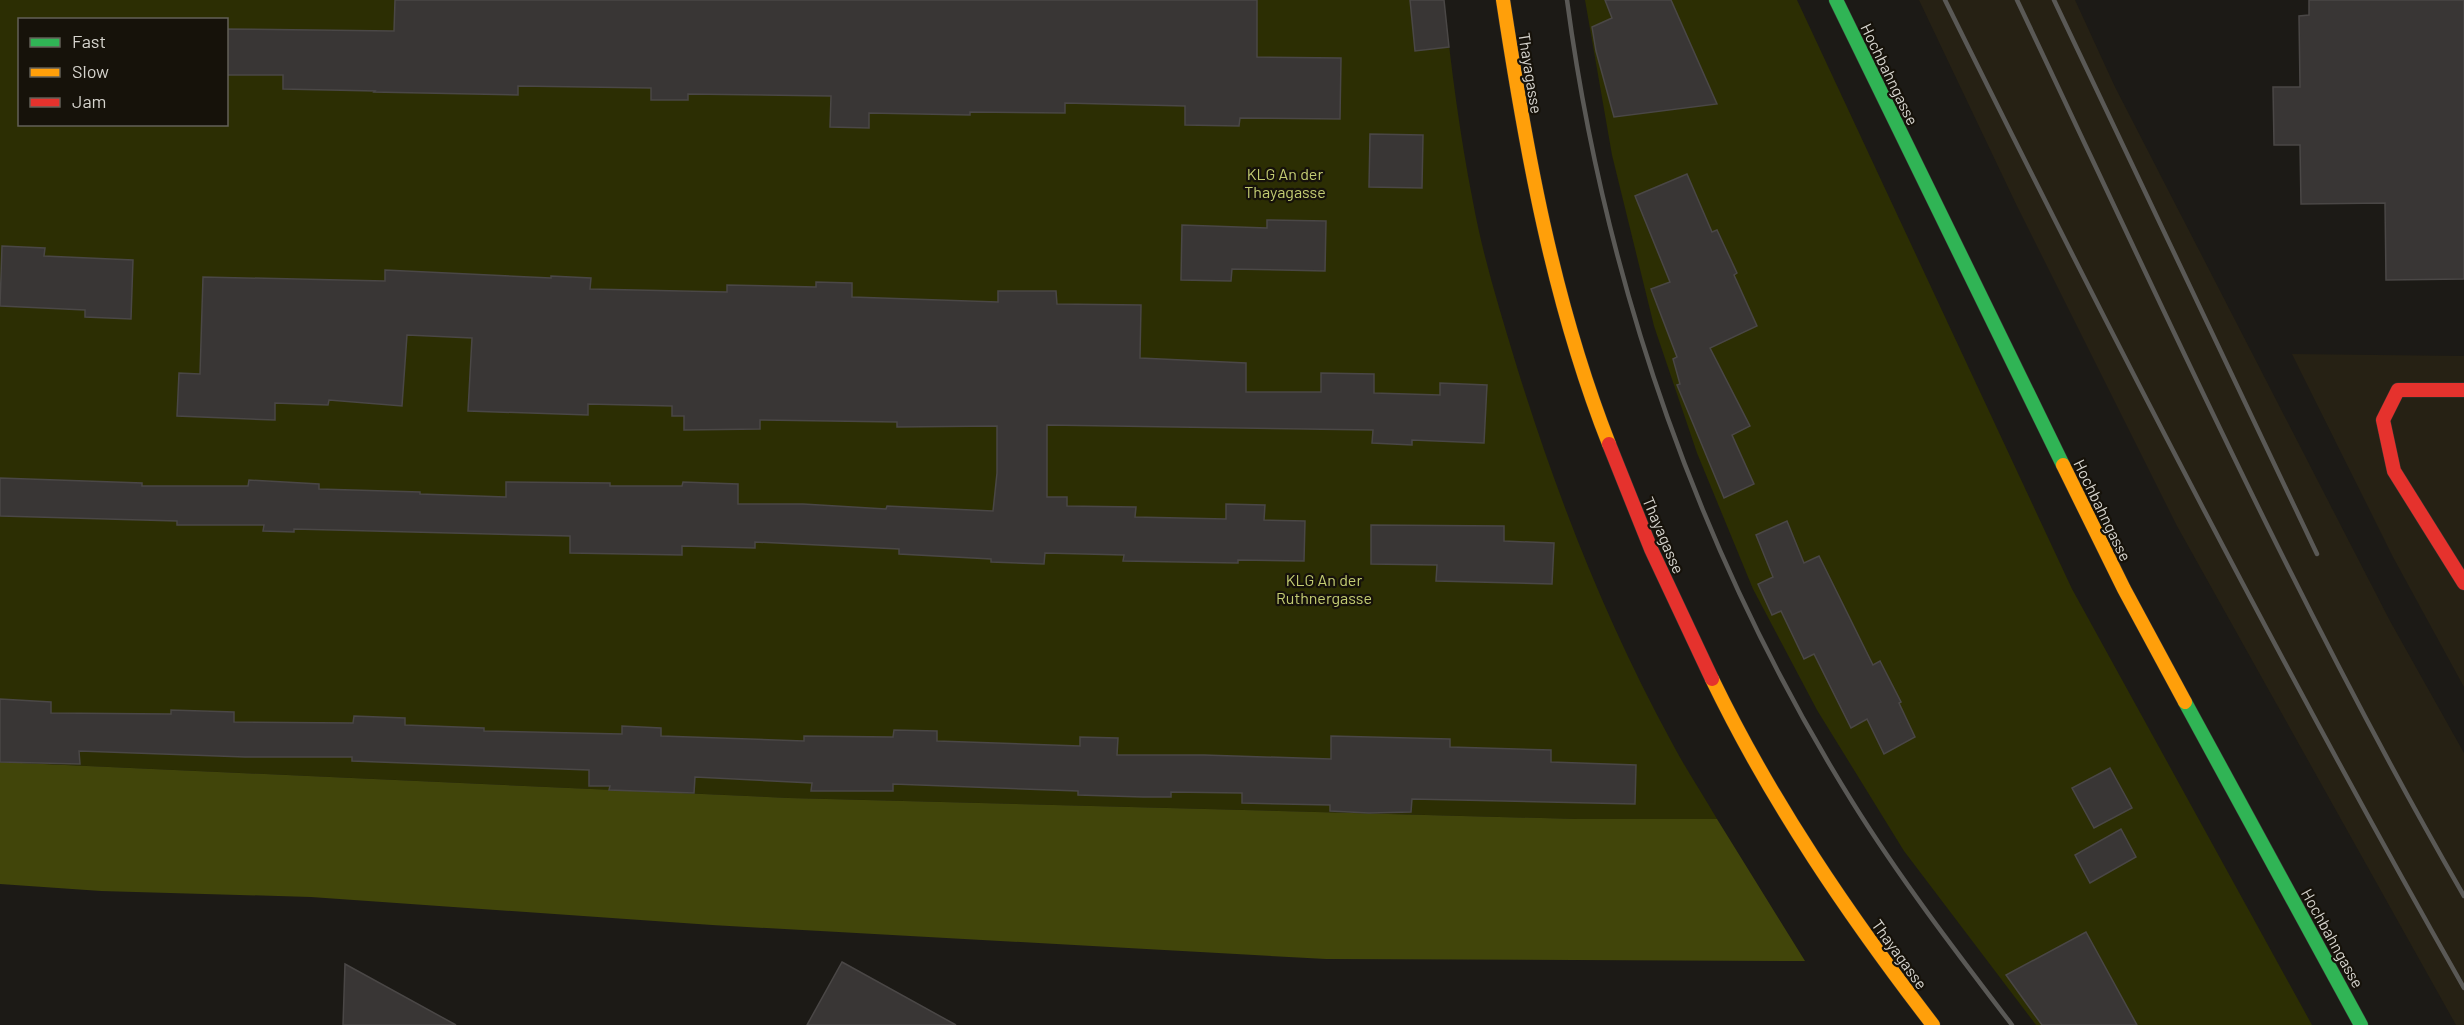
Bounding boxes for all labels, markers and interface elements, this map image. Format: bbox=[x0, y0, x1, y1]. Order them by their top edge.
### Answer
legend bbox=[18, 18, 228, 126]
street label: Hochbahngasse bbox=[1857, 20, 1923, 128]
text: Fast bbox=[72, 30, 106, 52]
street label: Thayagasse bbox=[1515, 31, 1547, 115]
text: Slow bbox=[72, 60, 109, 82]
text: Jam bbox=[72, 90, 106, 112]
park label: KLG An der Thayagasse bbox=[1244, 164, 1326, 201]
street label: Hochbahngasse bbox=[2070, 456, 2136, 564]
street label: Thayagasse bbox=[1639, 494, 1689, 576]
park label: KLG An der Ruthnergasse bbox=[1276, 570, 1372, 607]
street label: Hochbahngasse bbox=[2298, 885, 2368, 991]
street label: Thayagasse bbox=[1868, 915, 1932, 993]

